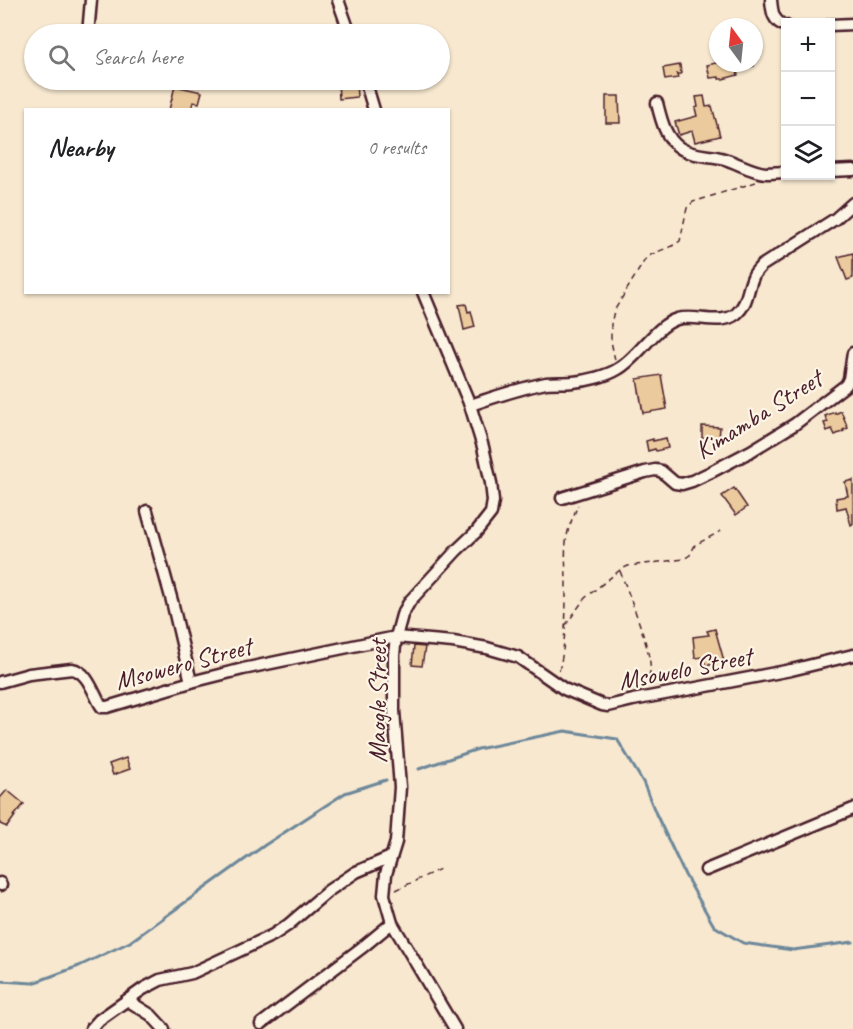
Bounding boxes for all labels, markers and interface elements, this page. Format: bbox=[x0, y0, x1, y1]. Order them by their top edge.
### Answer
north arrow bbox=[709, 18, 763, 72]
map controls bbox=[781, 18, 835, 180]
button: + bbox=[781, 18, 835, 72]
search box bbox=[24, 24, 450, 90]
icon: search bbox=[45, 41, 78, 74]
text: Search here bbox=[93, 43, 183, 71]
button: − bbox=[781, 72, 835, 126]
button: layers bbox=[781, 126, 835, 180]
text: Nearby bbox=[48, 131, 113, 164]
text: 0 results bbox=[367, 135, 426, 160]
street label: Kimamba Street bbox=[689, 361, 831, 467]
street label: Msowero Street bbox=[111, 629, 258, 698]
street label: Maogle Street bbox=[361, 637, 394, 763]
street label: Msowelo Street bbox=[616, 639, 758, 698]

